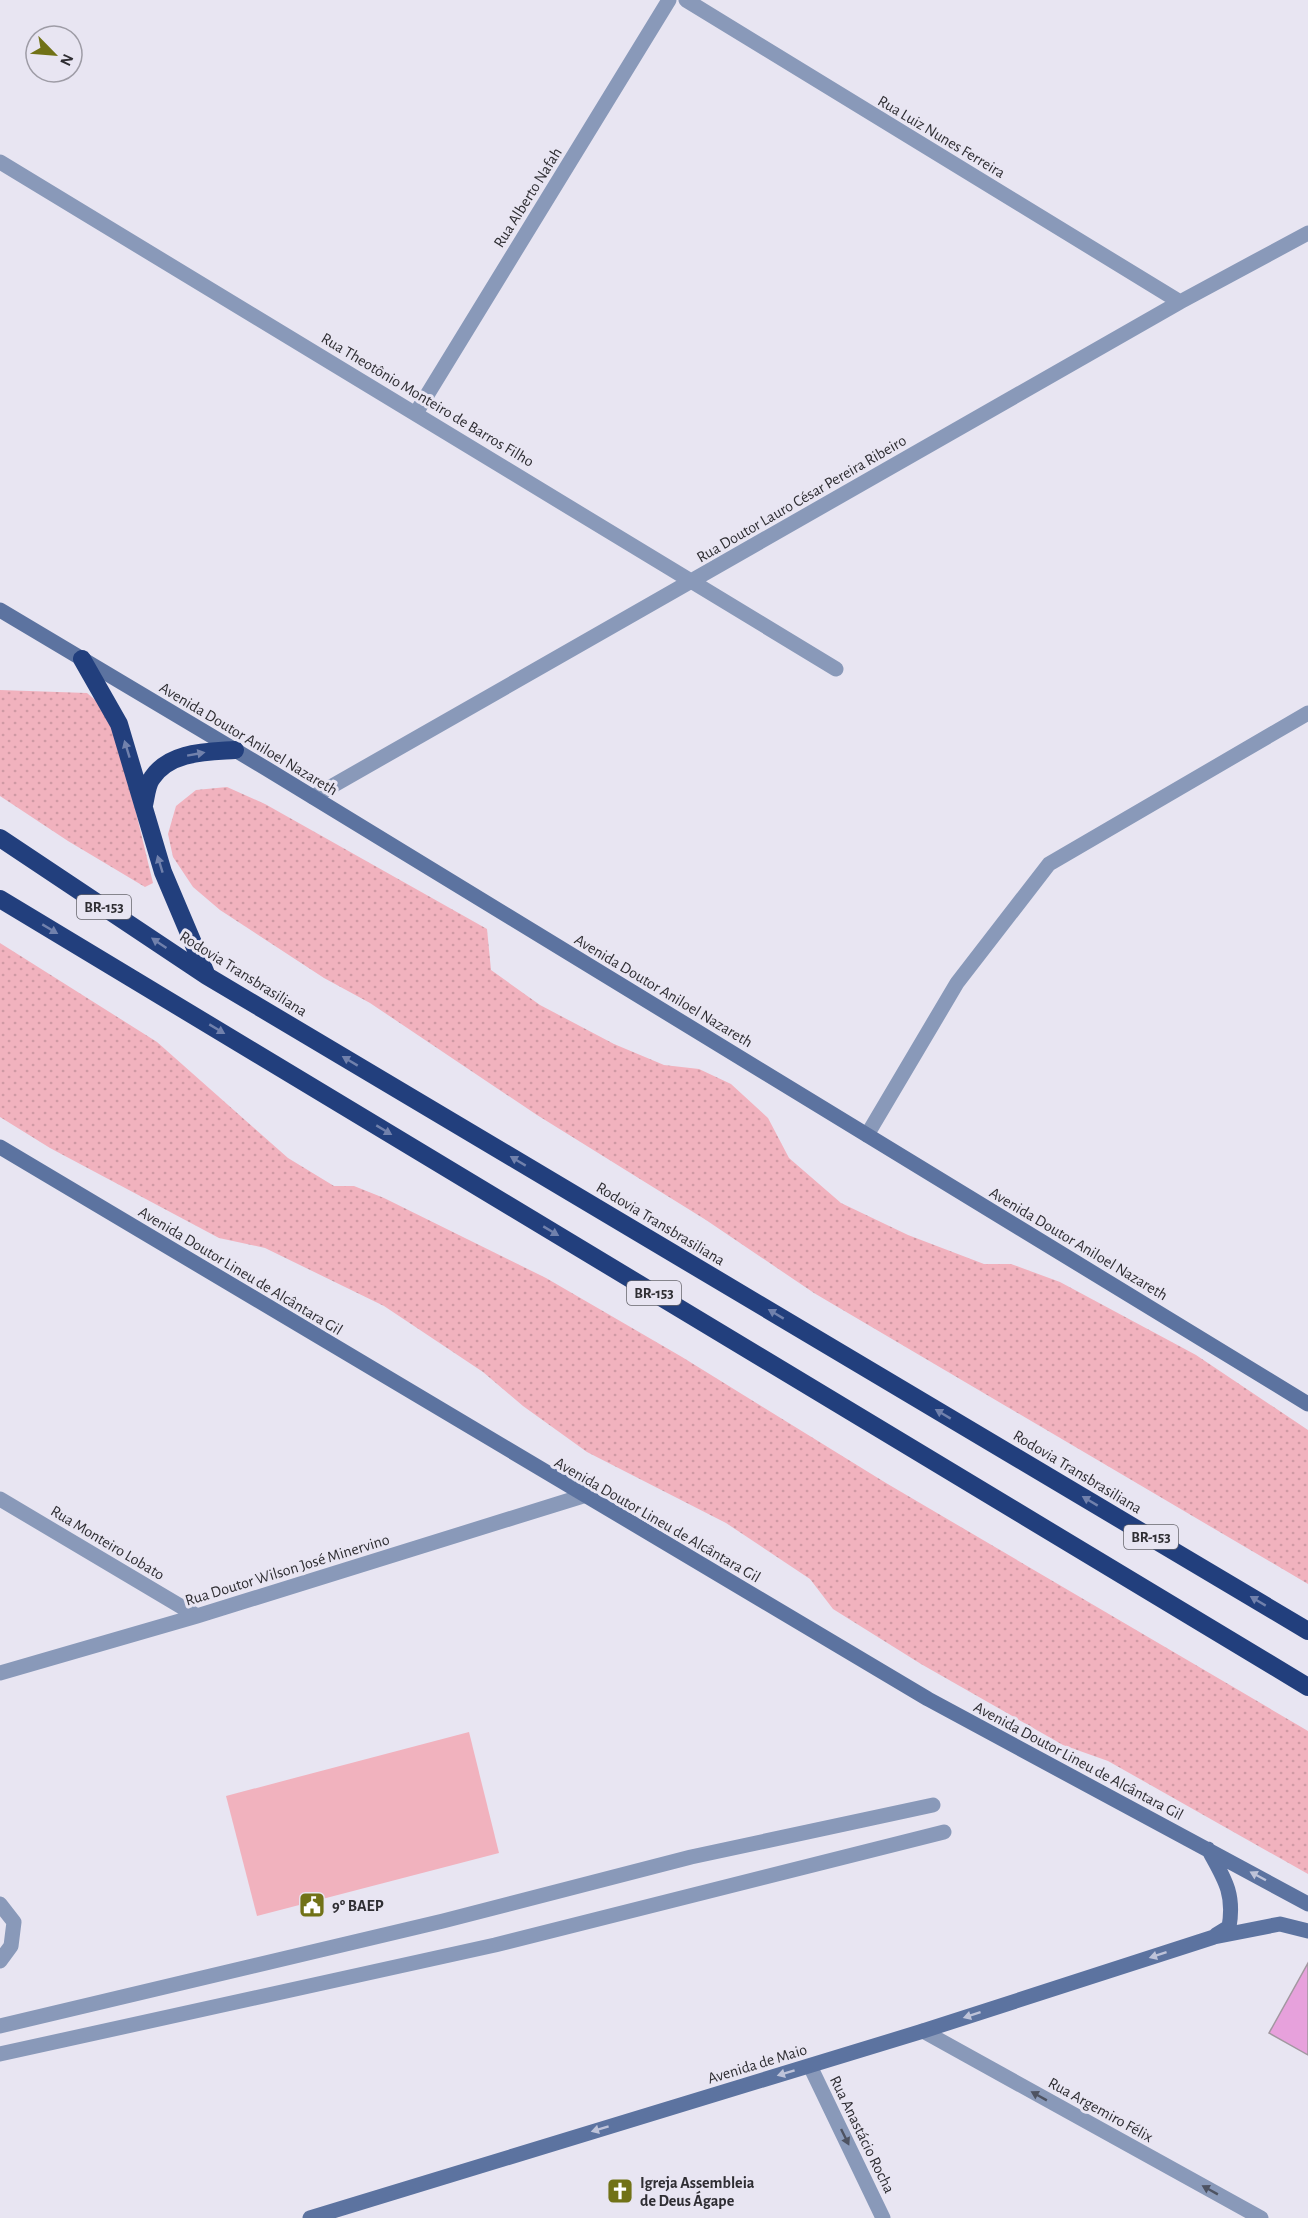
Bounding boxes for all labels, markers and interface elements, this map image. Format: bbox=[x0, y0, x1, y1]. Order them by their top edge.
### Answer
north arrow bbox=[24, 24, 84, 84]
text: N bbox=[57, 51, 76, 68]
street label: Rua Luiz Nunes Ferreira bbox=[875, 93, 1008, 181]
street label: Rua Alberto Nafah bbox=[491, 145, 565, 250]
street label: Rua Theotônio Monteiro de Barros Filho bbox=[318, 330, 537, 470]
street label: Rua Doutor Lauro César Pereira Ribeiro bbox=[694, 432, 909, 566]
street label: Avenida Doutor Aniloel Nazareth bbox=[157, 679, 340, 798]
one-way arrow bbox=[122, 740, 131, 758]
one-way arrow bbox=[187, 749, 206, 758]
one-way arrow bbox=[155, 855, 165, 873]
road number: BR-153 bbox=[77, 895, 131, 919]
one-way arrow bbox=[42, 923, 58, 934]
street label: Rodovia Transbrasiliana bbox=[177, 928, 310, 1020]
street label: Avenida Doutor Aniloel Nazareth bbox=[572, 931, 755, 1050]
one-way arrow bbox=[150, 938, 167, 949]
one-way arrow bbox=[209, 1024, 225, 1035]
one-way arrow bbox=[341, 1056, 358, 1066]
one-way arrow bbox=[376, 1125, 393, 1135]
one-way arrow bbox=[510, 1155, 526, 1166]
street label: Rodovia Transbrasiliana bbox=[593, 1179, 728, 1269]
street label: Avenida Doutor Aniloel Nazareth bbox=[987, 1184, 1170, 1303]
street label: Avenida Doutor Lineu de Alcântara Gil bbox=[136, 1204, 345, 1338]
one-way arrow bbox=[543, 1225, 559, 1236]
road number: BR-153 bbox=[627, 1281, 681, 1305]
one-way arrow bbox=[768, 1309, 784, 1320]
one-way arrow bbox=[934, 1409, 951, 1419]
street label: Rodovia Transbrasiliana bbox=[1010, 1427, 1145, 1517]
street label: Avenida Doutor Lineu de Alcântara Gil bbox=[552, 1454, 763, 1585]
one-way arrow bbox=[1082, 1496, 1098, 1507]
street label: Rua Monteiro Lobato bbox=[48, 1503, 167, 1583]
road number: BR-153 bbox=[1124, 1525, 1178, 1549]
street label: Rua Doutor Wilson José Minervino bbox=[183, 1531, 392, 1609]
one-way arrow bbox=[1250, 1595, 1266, 1606]
street label: Avenida Doutor Lineu de Alcântara Gil bbox=[971, 1699, 1186, 1823]
one-way arrow bbox=[1250, 1871, 1267, 1881]
public building icon: 9º BAEP bbox=[297, 1890, 327, 1920]
place label: 9º BAEP bbox=[332, 1898, 384, 1914]
one-way arrow bbox=[1149, 1951, 1167, 1960]
one-way arrow bbox=[963, 2011, 981, 2020]
street label: Avenida de Maio bbox=[706, 2041, 809, 2087]
one-way arrow bbox=[777, 2069, 795, 2078]
street label: Rua Anastácio Rocha bbox=[827, 2073, 897, 2196]
street label: Rua Argemiro Félix bbox=[1045, 2075, 1156, 2145]
one-way arrow bbox=[1031, 2091, 1048, 2101]
one-way arrow bbox=[590, 2125, 608, 2134]
one-way arrow bbox=[840, 2129, 849, 2146]
place label: Igreja Assembleia de Deus Ágape bbox=[640, 2175, 755, 2209]
church icon: Igreja Assembleia de Deus Ágape bbox=[605, 2176, 635, 2206]
one-way arrow bbox=[1201, 2185, 1218, 2195]

